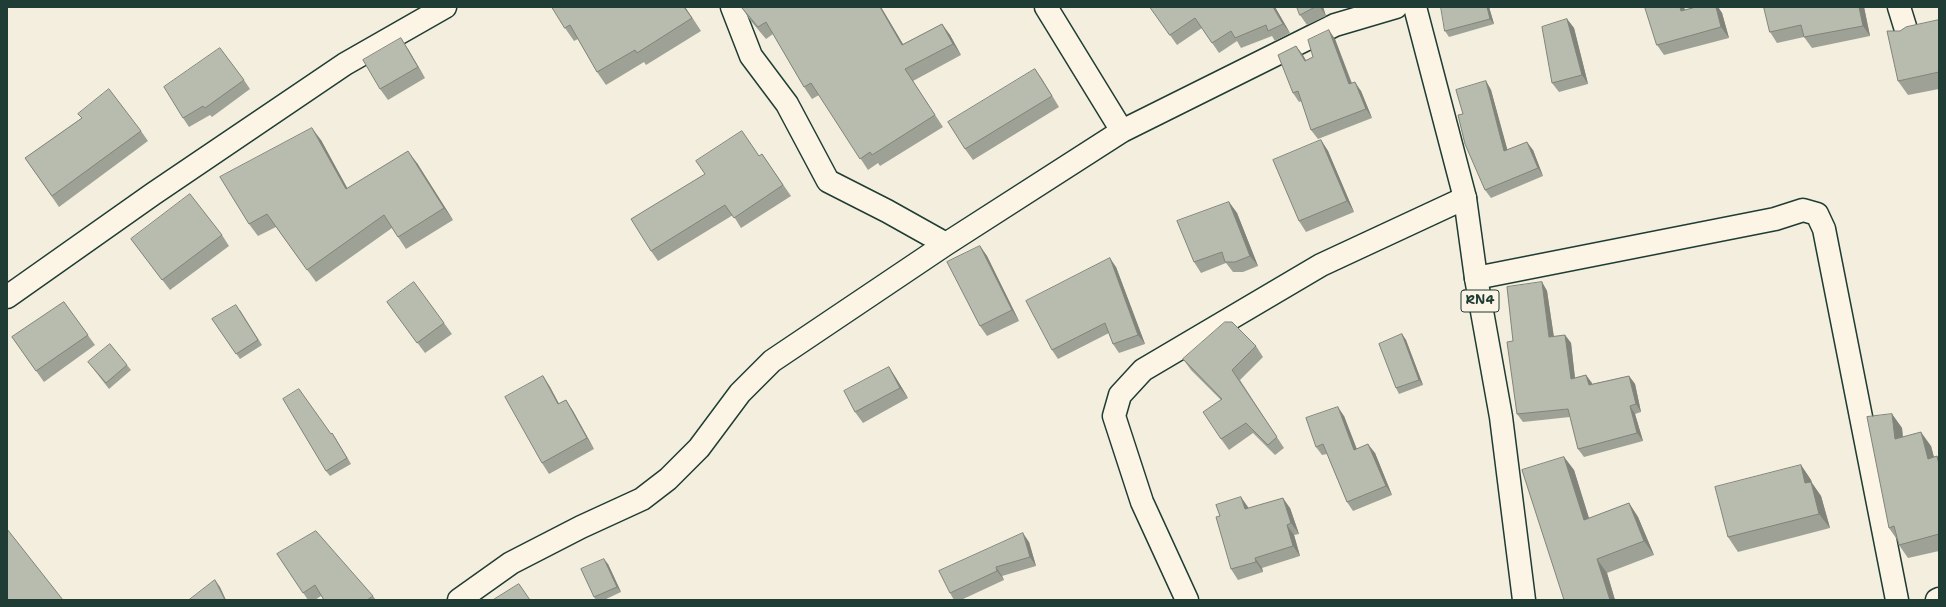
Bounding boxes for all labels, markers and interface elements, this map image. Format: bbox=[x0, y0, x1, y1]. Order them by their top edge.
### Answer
road number: RN4 bbox=[1461, 290, 1499, 312]

